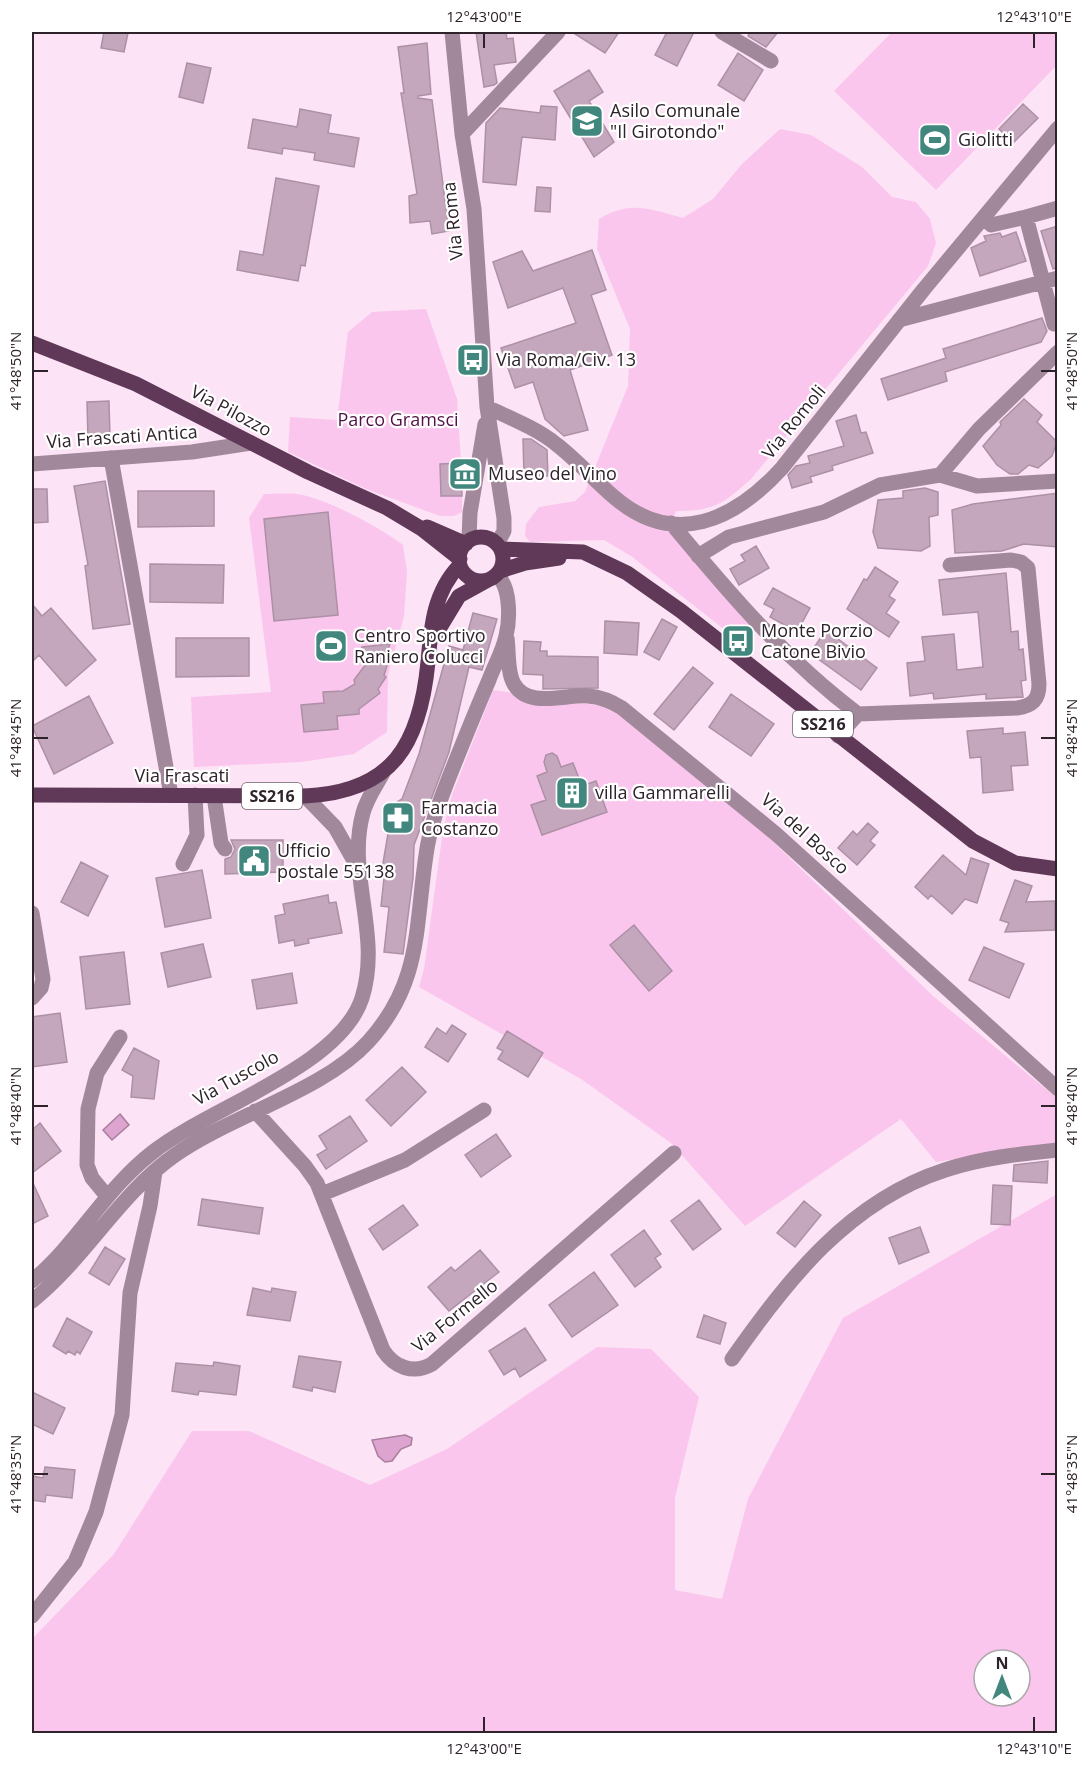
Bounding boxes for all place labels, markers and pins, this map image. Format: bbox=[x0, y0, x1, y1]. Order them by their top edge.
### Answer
place label: Asilo Comunale "Il Girotondo" bbox=[610, 98, 740, 143]
school or university icon: Asilo Comunale "Il Girotondo" bbox=[569, 103, 605, 139]
sports icon: Giolitti bbox=[917, 122, 953, 158]
place label: Giolitti bbox=[958, 127, 1013, 151]
bus stop icon: Via Roma/Civ. 13 bbox=[455, 342, 491, 378]
place label: Via Roma/Civ. 13 bbox=[496, 347, 636, 371]
museum icon: Museo del Vino bbox=[447, 456, 483, 492]
place label: Museo del Vino bbox=[488, 461, 617, 485]
place label: Monte Porzio Catone Bivio bbox=[761, 618, 873, 663]
place label: Centro Sportivo Raniero Colucci bbox=[354, 623, 486, 668]
bus stop icon: Monte Porzio Catone Bivio bbox=[720, 623, 756, 659]
sports icon: Centro Sportivo Raniero Colucci bbox=[313, 628, 349, 664]
building icon: villa Gammarelli bbox=[554, 775, 590, 811]
place label: villa Gammarelli bbox=[595, 780, 730, 804]
place label: Farmacia Costanzo bbox=[421, 795, 498, 840]
pharmacy icon: Farmacia Costanzo bbox=[380, 800, 416, 836]
place label: Ufficio postale 55138 bbox=[277, 838, 395, 883]
public building icon: Ufficio postale 55138 bbox=[236, 843, 272, 879]

